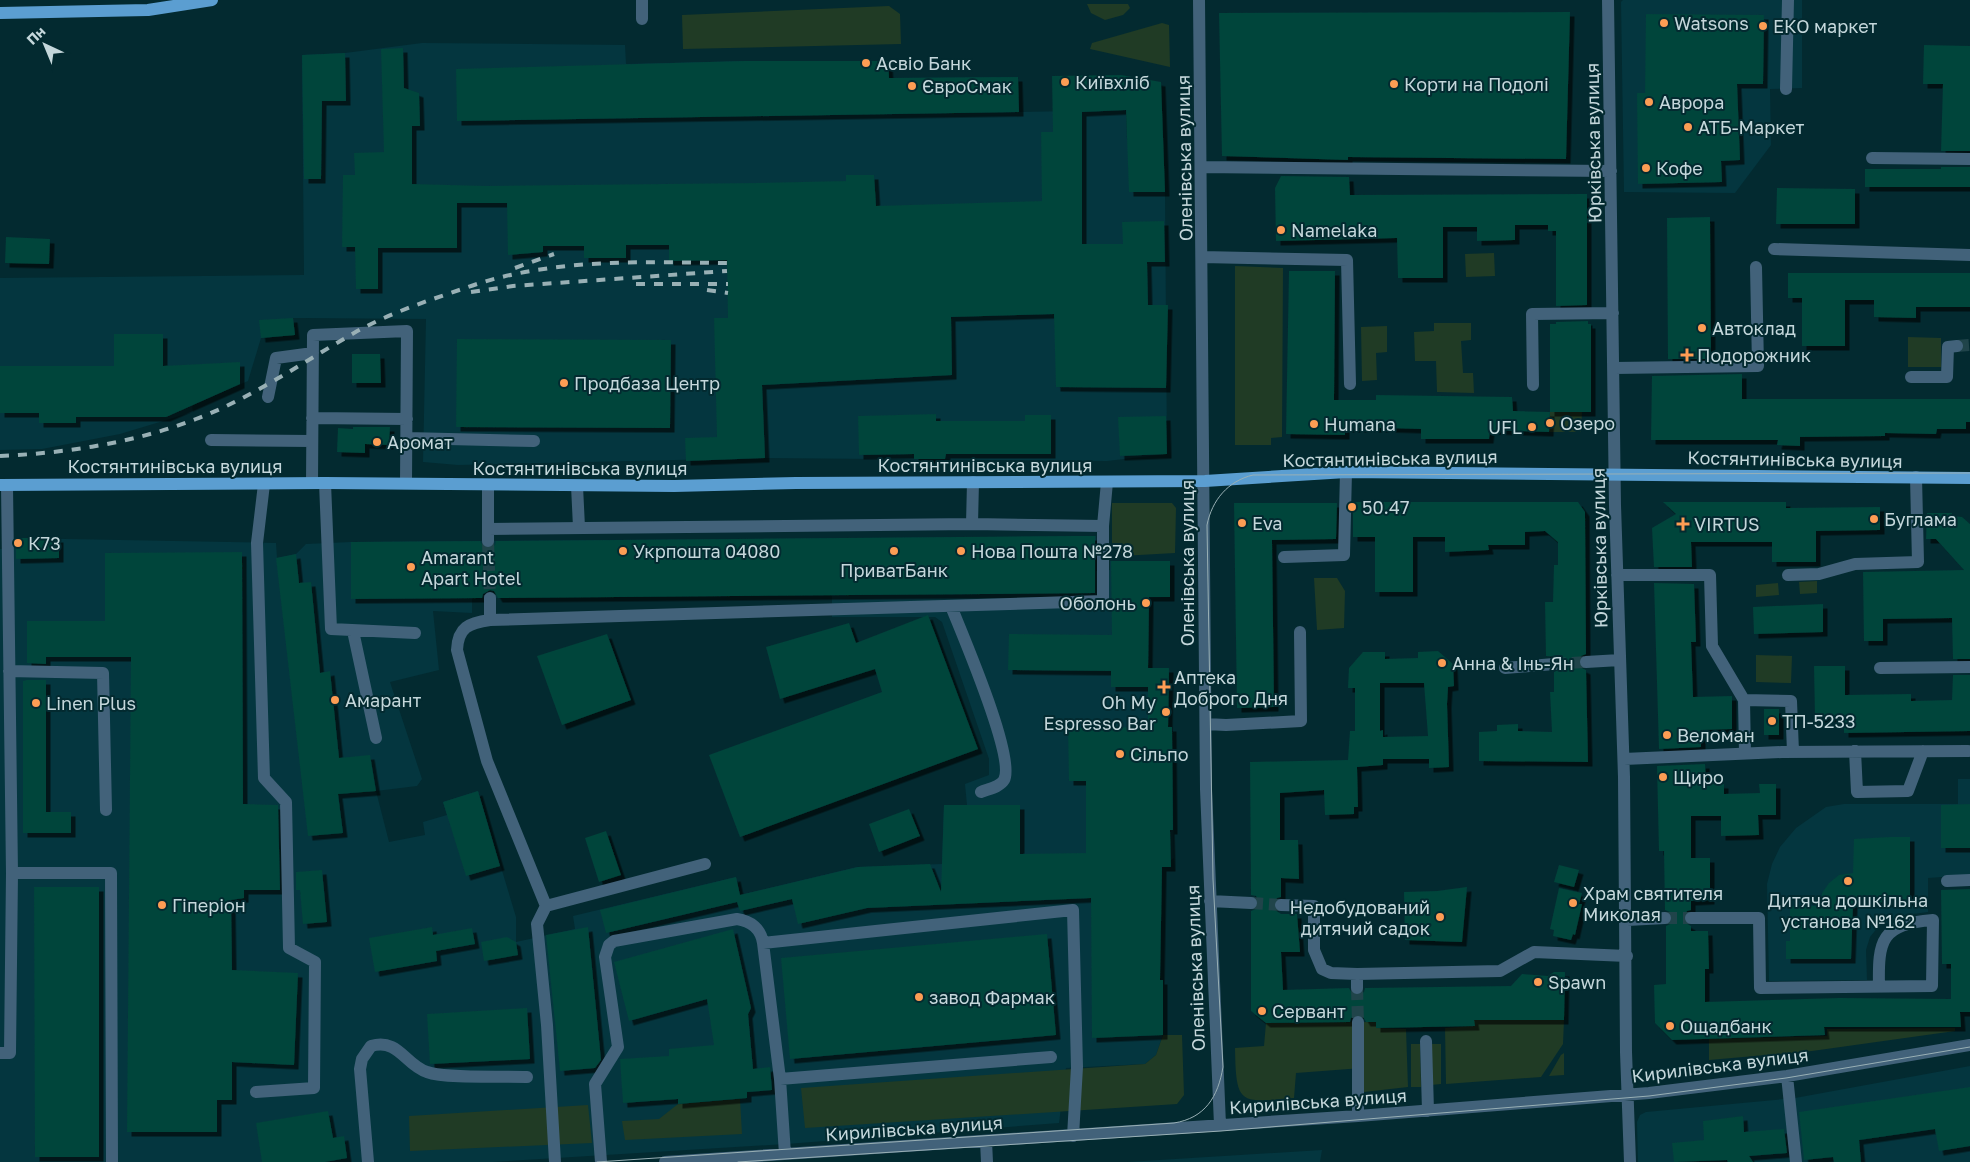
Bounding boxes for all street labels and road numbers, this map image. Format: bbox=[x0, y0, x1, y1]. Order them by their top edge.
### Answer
street label: Юрківська вулиця bbox=[1581, 63, 1605, 223]
street label: Оленівська вулиця bbox=[1172, 75, 1196, 241]
street label: Костянтинівська вулиця bbox=[1282, 445, 1498, 471]
street label: Костянтинівська вулиця bbox=[1687, 446, 1903, 472]
street label: Костянтинівська вулиця bbox=[877, 454, 1093, 476]
street label: Костянтинівська вулиця bbox=[67, 455, 283, 477]
street label: Костянтинівська вулиця bbox=[472, 457, 688, 479]
street label: Юрківська вулиця bbox=[1587, 468, 1611, 628]
street label: Оленівська вулиця bbox=[1176, 480, 1198, 646]
street label: Оленівська вулиця bbox=[1181, 884, 1209, 1052]
street label: Кирилівська вулиця bbox=[1630, 1043, 1810, 1087]
street label: Кирилівська вулиця bbox=[1228, 1084, 1408, 1118]
street label: Кирилівська вулиця bbox=[824, 1111, 1004, 1145]

